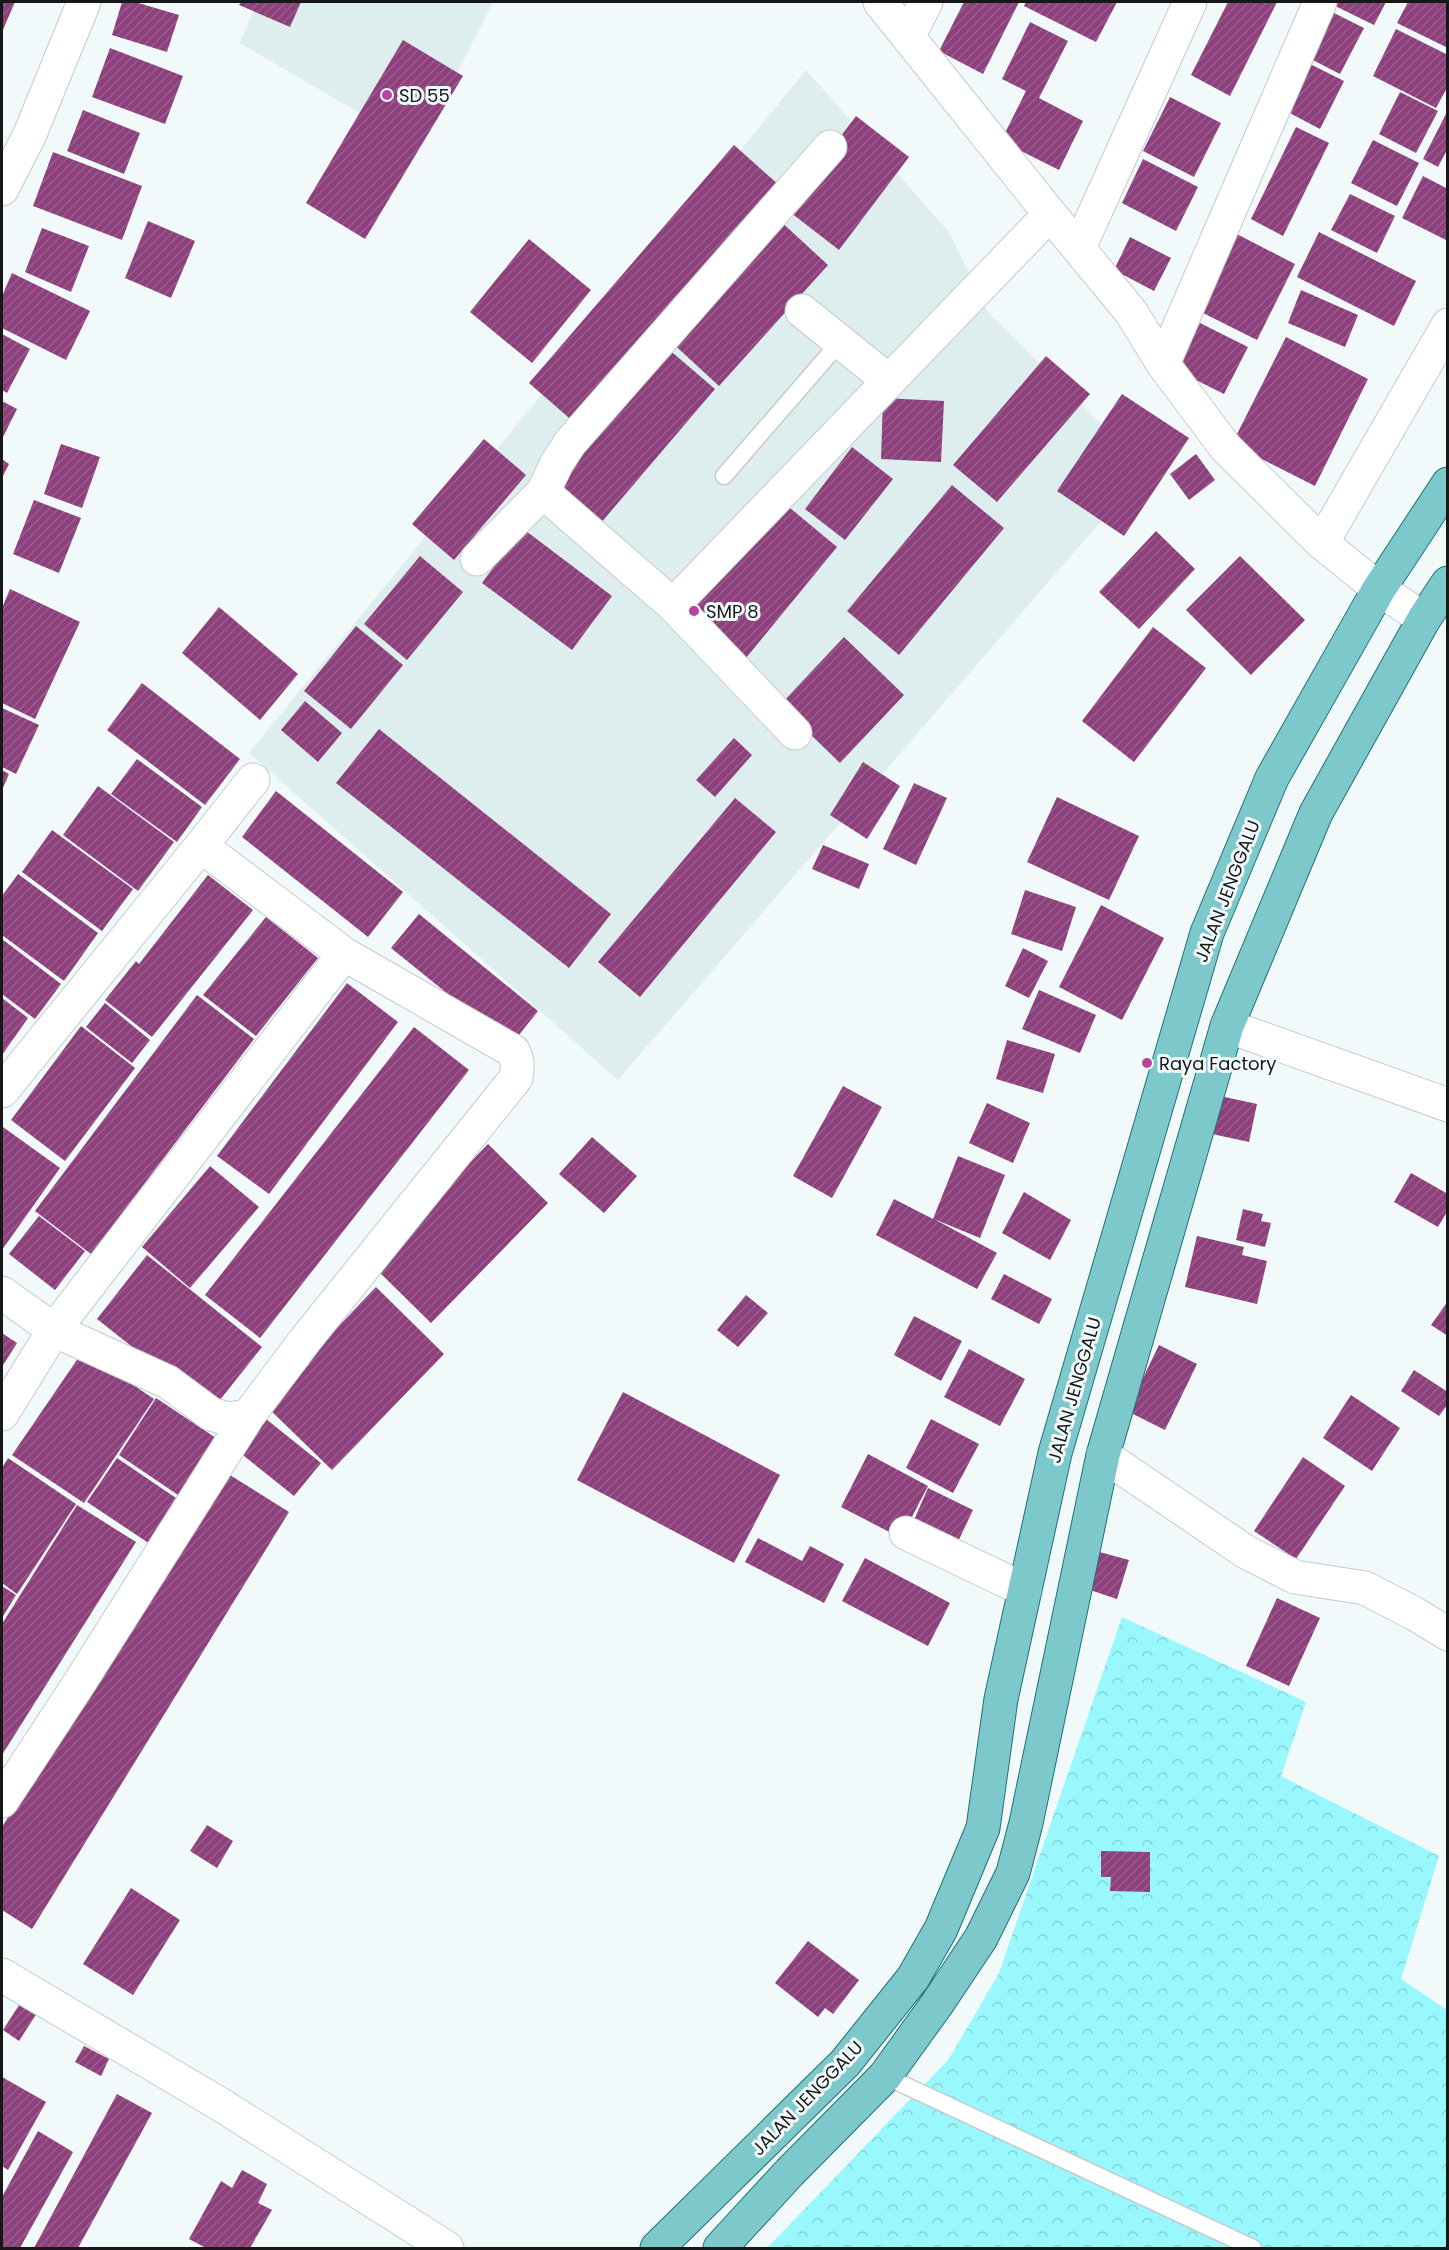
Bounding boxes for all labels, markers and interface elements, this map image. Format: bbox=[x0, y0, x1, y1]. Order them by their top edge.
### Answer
place label: SD 55 bbox=[399, 83, 450, 108]
marker: SD 55 bbox=[380, 88, 394, 102]
place label: SMP 8 bbox=[706, 599, 759, 624]
marker: SMP 8 bbox=[687, 604, 701, 618]
street label: JALAN JENGGALU bbox=[1188, 816, 1266, 966]
place label: Raya Factory bbox=[1159, 1051, 1276, 1076]
marker: Raya Factory bbox=[1140, 1056, 1154, 1070]
street label: JALAN JENGGALU bbox=[1041, 1314, 1107, 1466]
street label: JALAN JENGGALU bbox=[746, 2035, 868, 2161]

